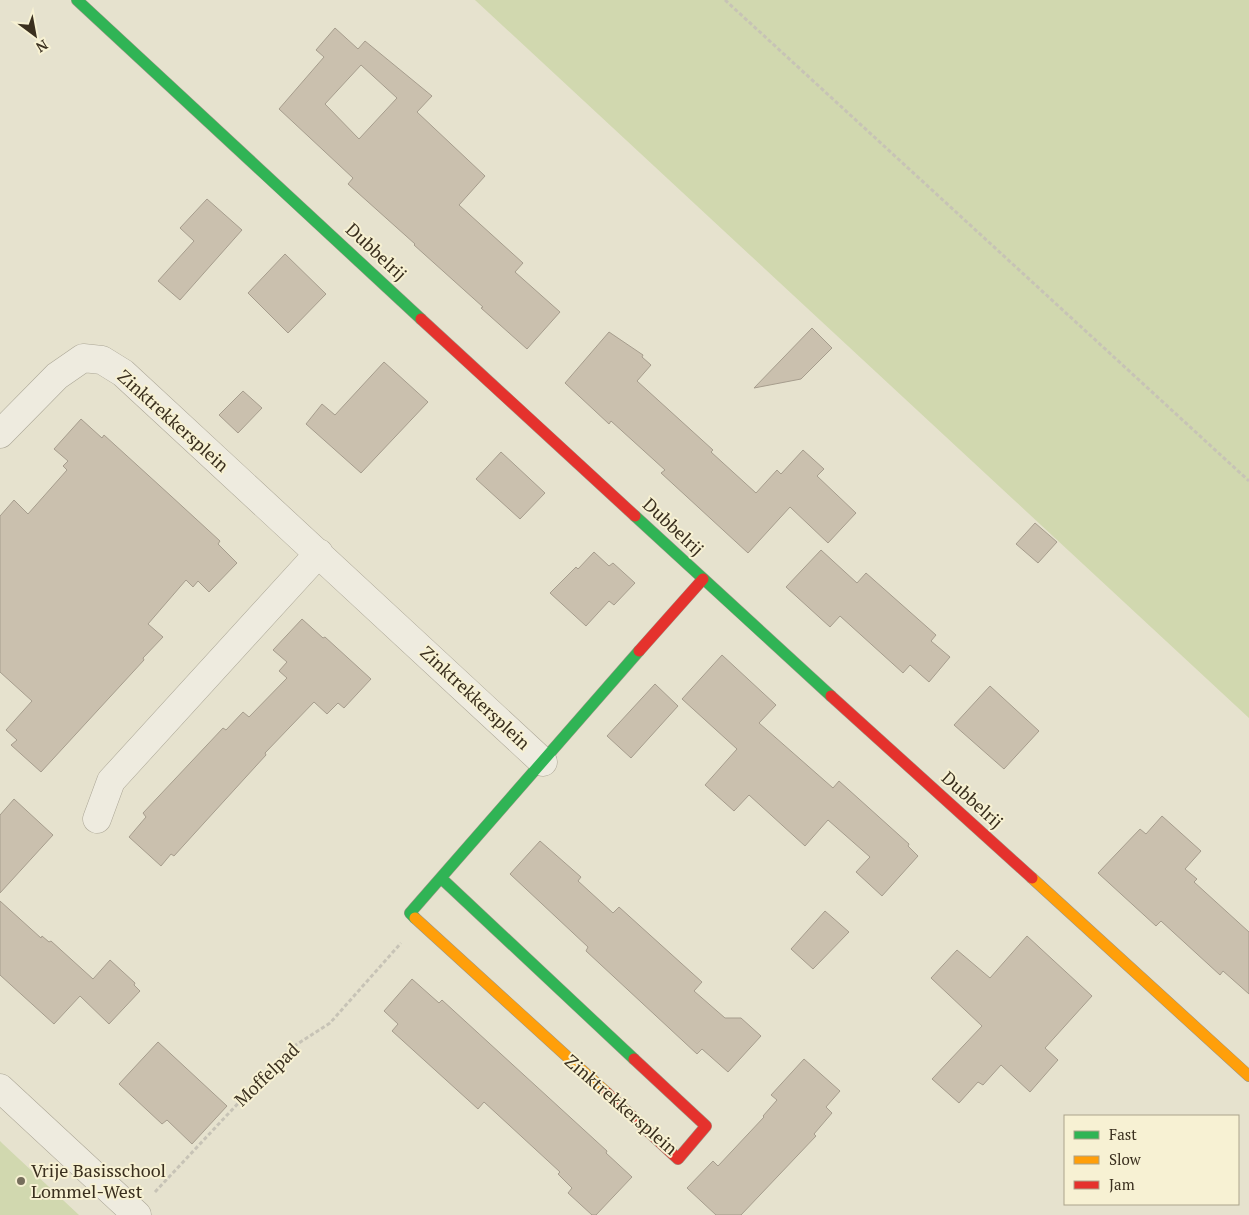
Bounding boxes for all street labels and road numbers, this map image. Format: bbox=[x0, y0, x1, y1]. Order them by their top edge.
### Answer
street label: Dubbelrij bbox=[341, 217, 412, 286]
street label: Zinktrekkersplein bbox=[113, 364, 235, 477]
street label: Dubbelrij bbox=[638, 492, 709, 561]
street label: Zinktrekkersplein bbox=[416, 640, 536, 755]
street label: Dubbelrij bbox=[937, 765, 1008, 833]
street label: Moffelpad bbox=[229, 1037, 304, 1111]
street label: Zinktrekkersplein bbox=[560, 1049, 683, 1160]

